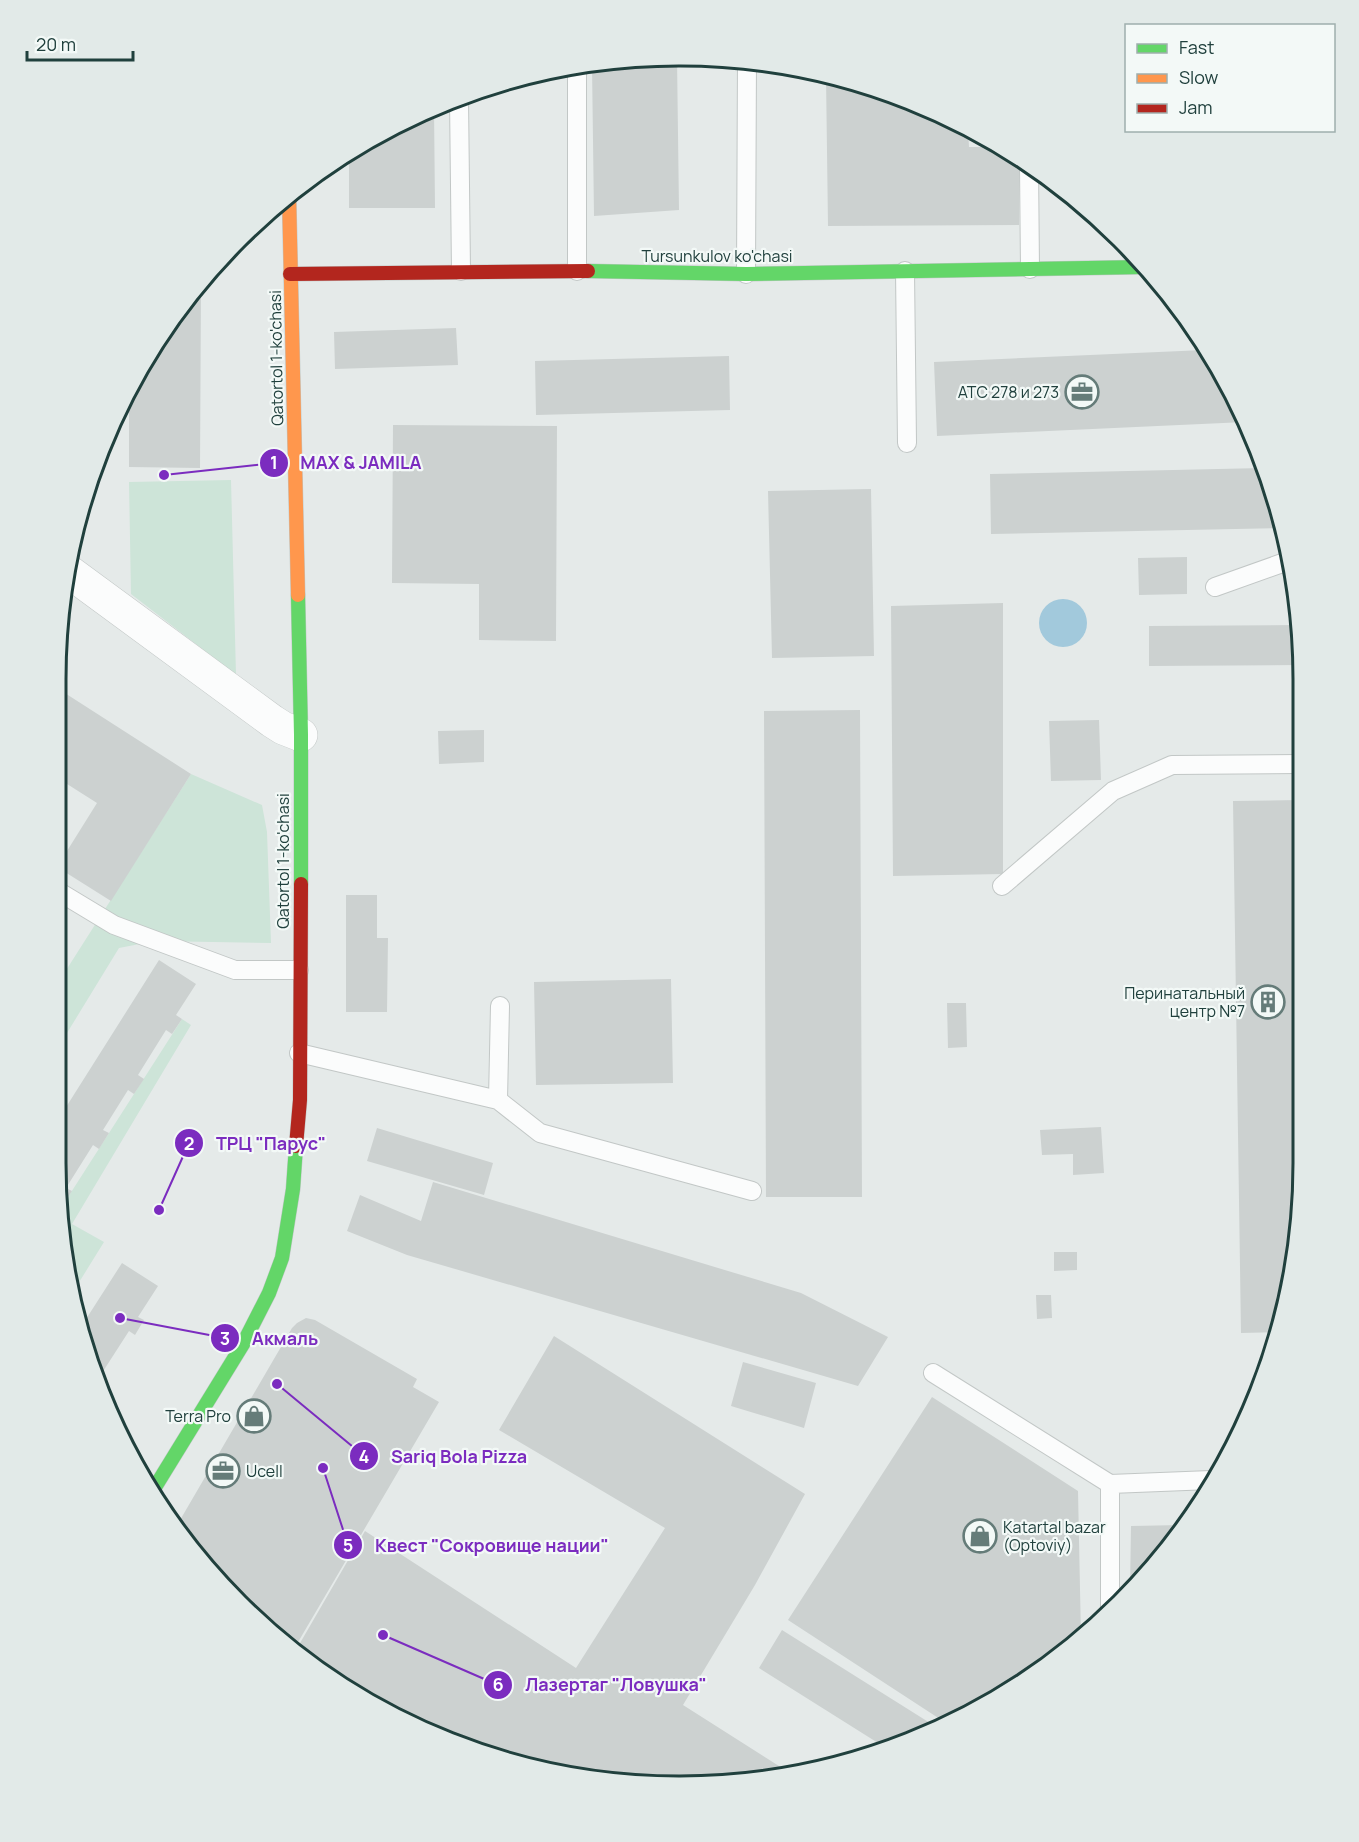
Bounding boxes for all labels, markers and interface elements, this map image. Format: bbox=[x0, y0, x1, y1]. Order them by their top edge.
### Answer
scale bar bbox=[27, 24, 134, 62]
legend bbox=[1125, 24, 1335, 132]
text: 20 m bbox=[36, 32, 76, 56]
text: Fast bbox=[1179, 35, 1214, 59]
text: Slow bbox=[1179, 65, 1219, 89]
text: Jam bbox=[1179, 95, 1213, 119]
street label: Tursunkulov ko'chasi bbox=[641, 245, 793, 267]
street label: Qatortol 1-ko'chasi bbox=[264, 290, 288, 426]
office icon: АТС 278 и 273 bbox=[1064, 374, 1100, 410]
place label: АТС 278 и 273 bbox=[958, 381, 1059, 403]
callout: MAX & JAMILA bbox=[259, 445, 434, 481]
text: 1 bbox=[270, 450, 278, 474]
text: MAX & JAMILA bbox=[300, 450, 422, 474]
street label: Qatortol 1-ko'chasi bbox=[272, 793, 294, 929]
place label: Перинатальный центр №7 bbox=[1124, 982, 1245, 1022]
building icon: Перинатальный центр №7 bbox=[1250, 984, 1286, 1020]
callout: ТРЦ "Парус" bbox=[174, 1125, 338, 1161]
text: 2 bbox=[184, 1131, 194, 1155]
text: ТРЦ "Парус" bbox=[216, 1131, 326, 1155]
callout: Акмаль bbox=[210, 1320, 330, 1356]
text: 3 bbox=[220, 1326, 230, 1350]
text: Акмаль bbox=[252, 1326, 318, 1350]
shop icon: Terra Pro bbox=[236, 1398, 272, 1434]
place label: Terra Pro bbox=[165, 1405, 231, 1427]
callout: Sariq Bola Pizza bbox=[349, 1438, 540, 1474]
text: 4 bbox=[359, 1444, 370, 1468]
text: Sariq Bola Pizza bbox=[391, 1444, 527, 1468]
office icon: Ucell bbox=[205, 1453, 241, 1489]
place label: Ucell bbox=[246, 1460, 283, 1482]
place label: Katartal bazar (Optoviy) bbox=[1003, 1516, 1106, 1556]
shop icon: Katartal bazar (Optoviy) bbox=[962, 1518, 998, 1554]
callout: Квест "Сокровище нации" bbox=[333, 1527, 620, 1563]
text: 5 bbox=[343, 1533, 353, 1557]
text: Квест "Сокровище нации" bbox=[375, 1533, 609, 1557]
callout: Лазертаг "Ловушка" bbox=[483, 1667, 719, 1703]
text: 6 bbox=[492, 1672, 504, 1696]
text: Лазертаг "Ловушка" bbox=[525, 1672, 707, 1696]

